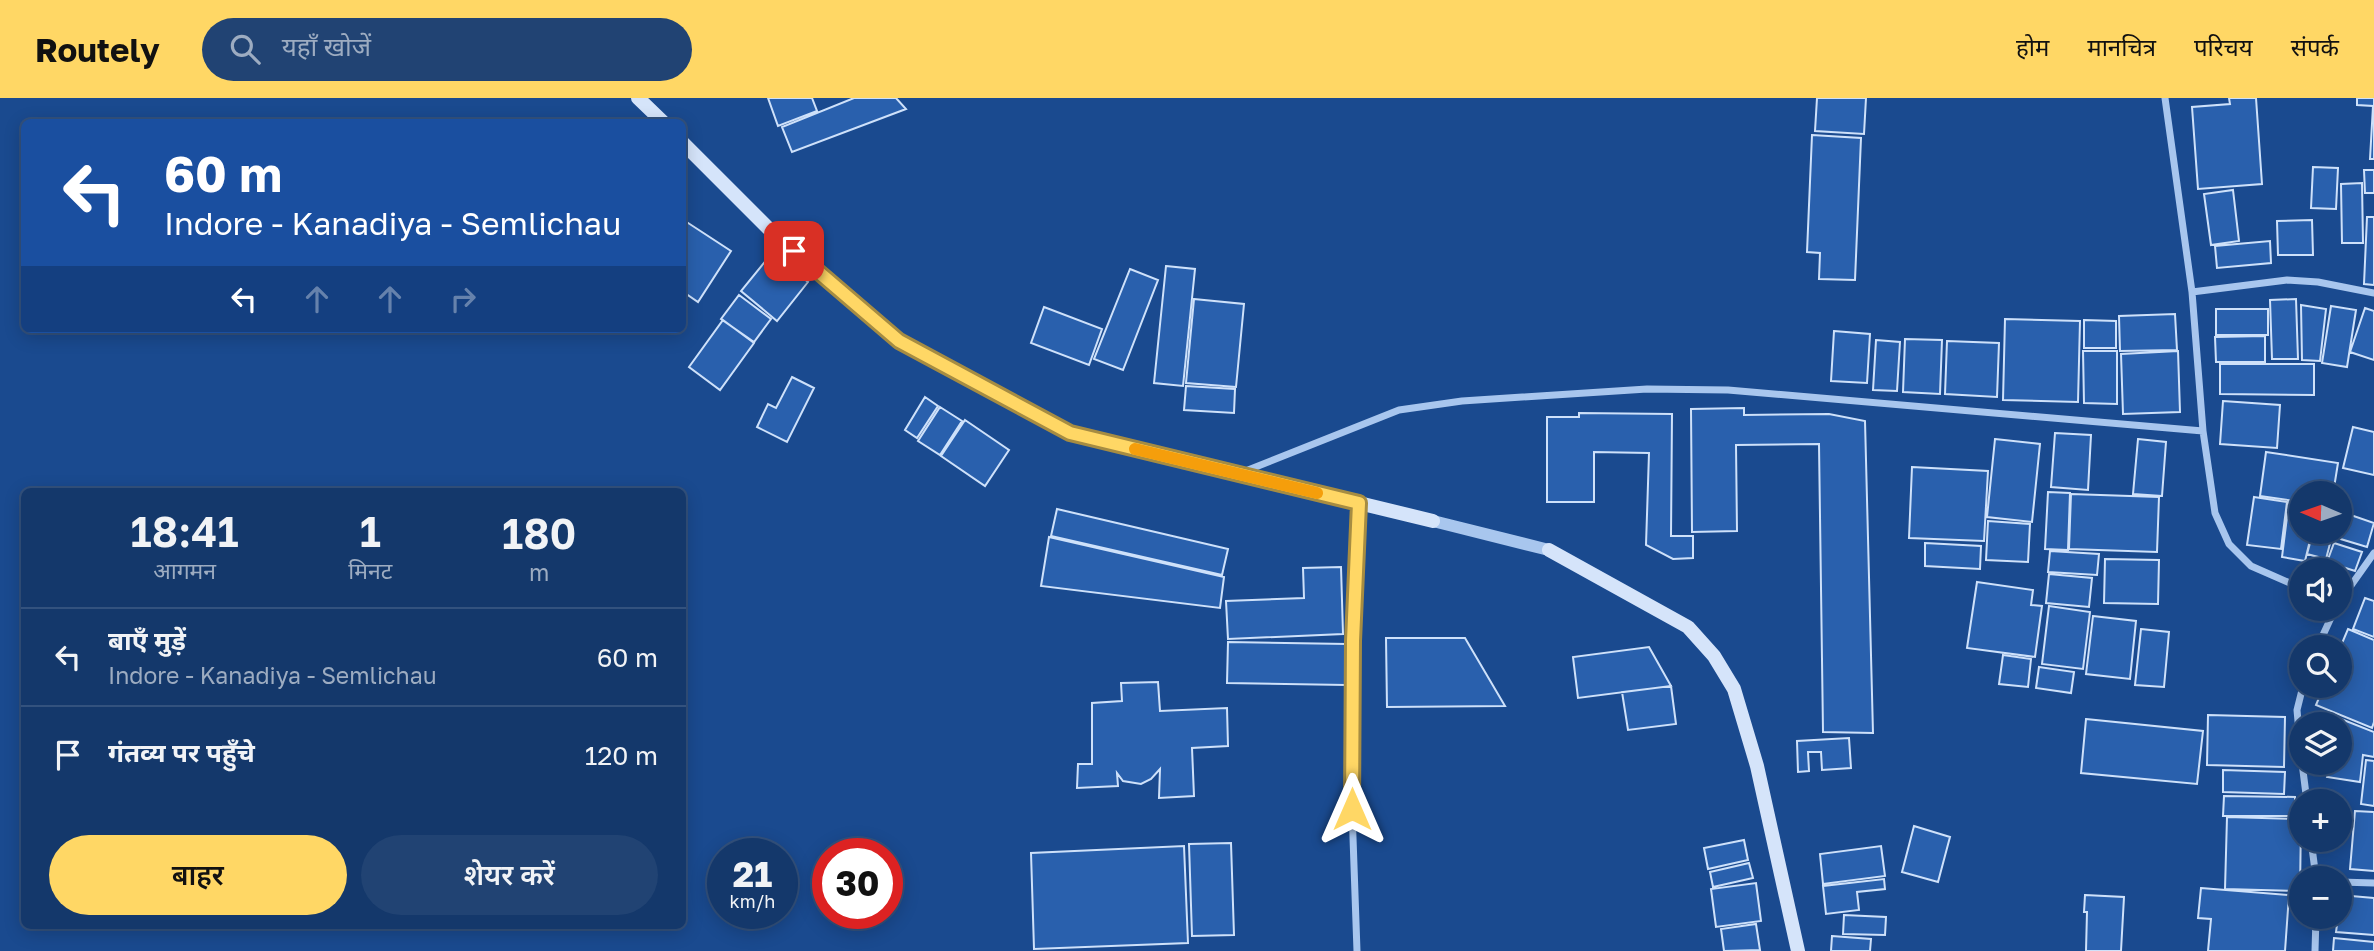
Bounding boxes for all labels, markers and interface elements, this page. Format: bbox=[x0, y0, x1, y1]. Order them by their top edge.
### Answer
search box bbox=[202, 18, 692, 81]
text: Routely bbox=[35, 30, 160, 69]
icon: search bbox=[226, 30, 264, 68]
text: यहाँ खोजें bbox=[282, 31, 371, 62]
text: होम bbox=[2016, 32, 2049, 61]
text: मानचित्र bbox=[2087, 32, 2156, 61]
text: परिचय bbox=[2194, 32, 2253, 61]
text: संपर्क bbox=[2291, 32, 2339, 61]
text: 60 m bbox=[164, 144, 282, 203]
icon: left bbox=[49, 147, 140, 238]
text: Indore - Kanadiya - Semlichau bbox=[164, 204, 621, 242]
pin bbox=[764, 221, 824, 281]
icon: arrive bbox=[775, 232, 813, 270]
icon: left bbox=[225, 280, 263, 318]
icon: ahead bbox=[298, 280, 336, 318]
icon: ahead bbox=[371, 280, 409, 318]
icon: right bbox=[444, 280, 482, 318]
north arrow bbox=[2289, 481, 2352, 544]
map controls bbox=[2289, 481, 2352, 929]
text: 18:41 bbox=[131, 506, 239, 556]
text: 1 bbox=[360, 506, 381, 556]
text: 180 bbox=[502, 508, 576, 558]
text: आगमन bbox=[153, 556, 216, 584]
text: मिनट bbox=[348, 556, 392, 584]
text: m bbox=[529, 558, 549, 586]
button: sound bbox=[2289, 558, 2352, 621]
text: बाएँ मुड़ें bbox=[108, 625, 186, 656]
button: search bbox=[2289, 635, 2352, 698]
icon: left bbox=[49, 638, 87, 676]
text: 60 m bbox=[597, 642, 658, 673]
text: Indore - Kanadiya - Semlichau bbox=[108, 661, 437, 689]
button: layers bbox=[2289, 712, 2352, 775]
icon: arrive bbox=[49, 736, 87, 774]
text: गंतव्य पर पहुँचे bbox=[108, 737, 255, 768]
text: 120 m bbox=[585, 740, 658, 771]
position arrow bbox=[1315, 772, 1389, 846]
button: + bbox=[2289, 789, 2352, 852]
button: बाहर bbox=[49, 835, 347, 915]
button: शेयर करें bbox=[361, 835, 658, 915]
speed limit sign: 30 bbox=[812, 838, 903, 929]
text: 21 bbox=[733, 853, 772, 895]
button: − bbox=[2289, 866, 2352, 929]
text: km/h bbox=[730, 890, 775, 912]

